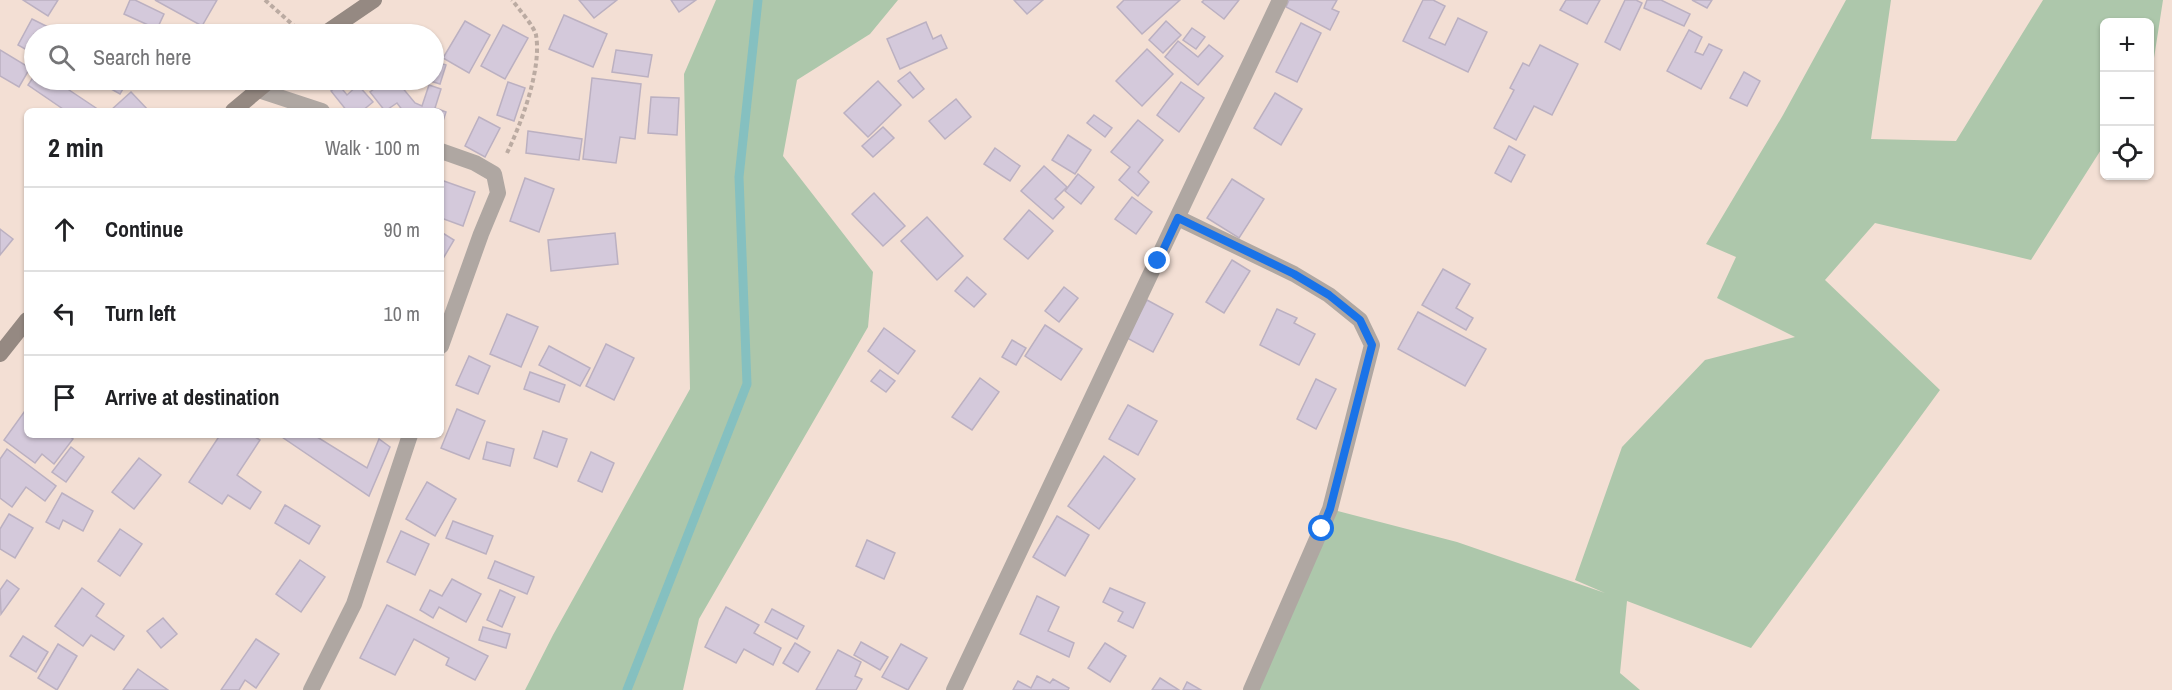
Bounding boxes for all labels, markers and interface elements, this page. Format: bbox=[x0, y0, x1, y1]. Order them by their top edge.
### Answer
map controls bbox=[2100, 18, 2154, 180]
button: + bbox=[2100, 18, 2154, 72]
search box bbox=[24, 24, 444, 90]
icon: search bbox=[45, 41, 78, 74]
text: Search here bbox=[93, 42, 191, 72]
button: − bbox=[2100, 72, 2154, 126]
button: locate bbox=[2100, 126, 2154, 180]
text: 2 min bbox=[48, 130, 104, 165]
text: Walk · 100 m bbox=[325, 134, 420, 161]
icon: ahead bbox=[48, 213, 81, 246]
text: Continue bbox=[105, 214, 183, 244]
text: 90 m bbox=[384, 216, 420, 243]
route end bbox=[1144, 247, 1170, 273]
icon: left bbox=[48, 297, 81, 330]
text: Turn left bbox=[105, 298, 176, 328]
text: 10 m bbox=[384, 300, 420, 327]
icon: arrive bbox=[48, 381, 81, 414]
text: Arrive at destination bbox=[105, 382, 279, 412]
route start bbox=[1308, 515, 1334, 541]

